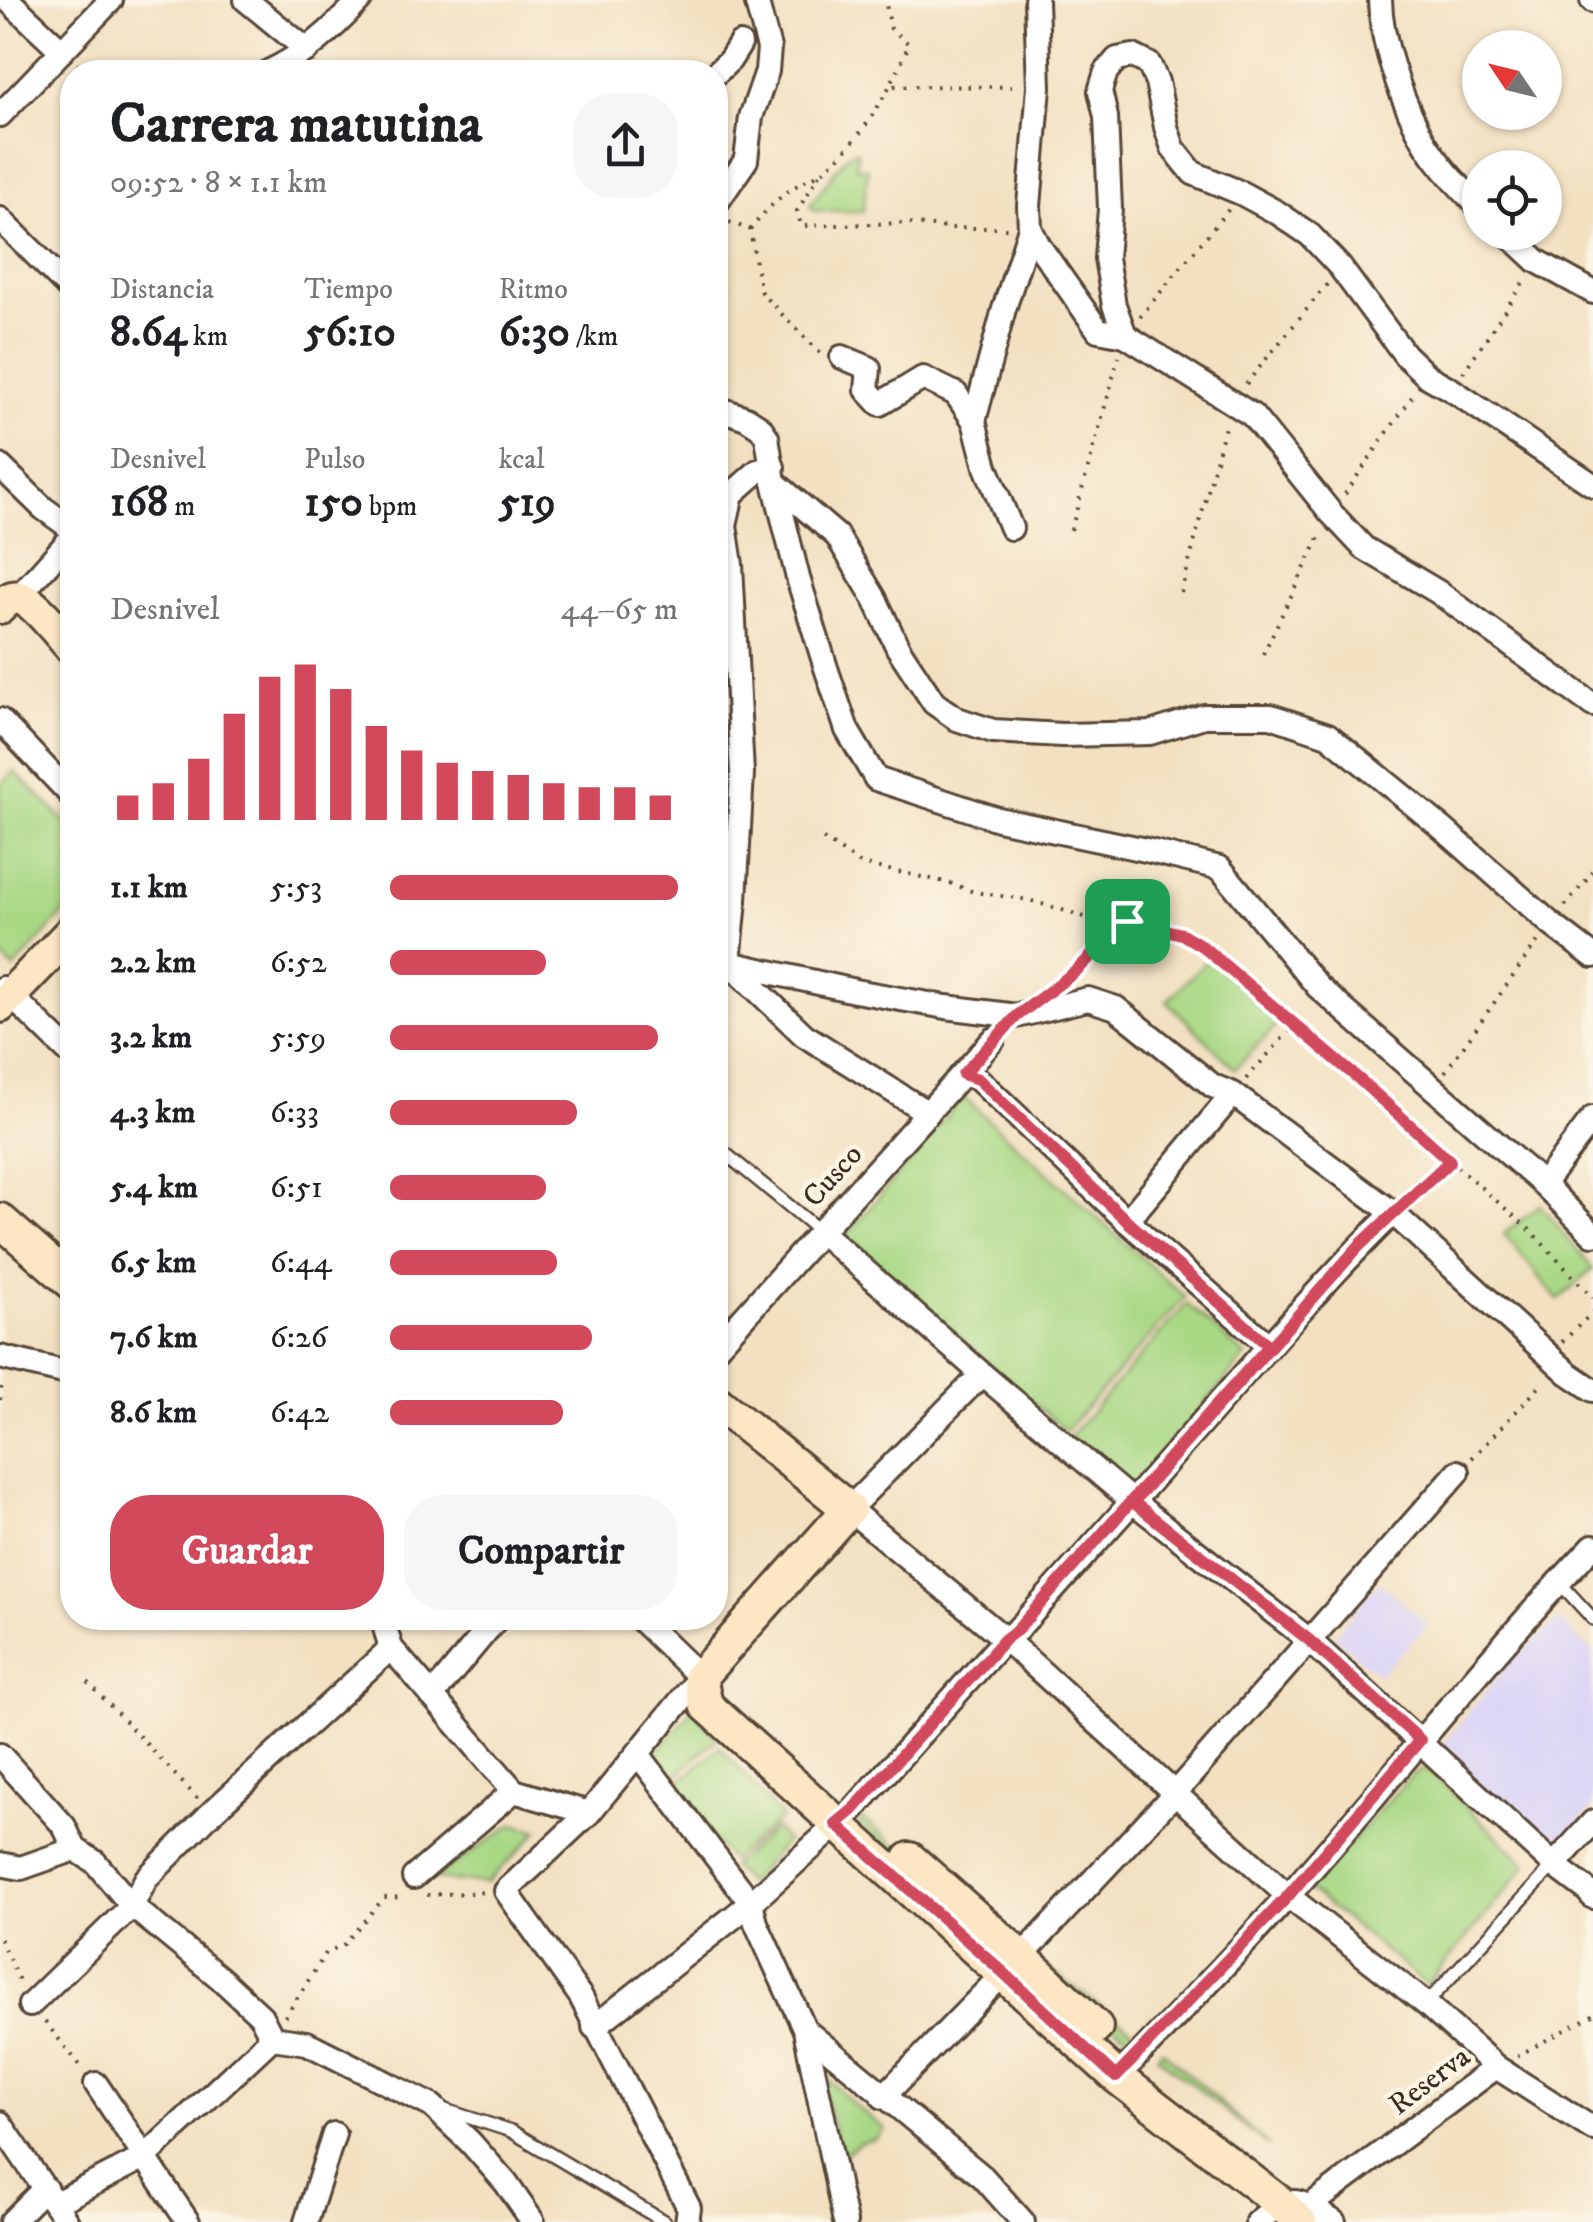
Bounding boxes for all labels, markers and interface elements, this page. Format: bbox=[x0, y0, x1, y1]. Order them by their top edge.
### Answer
north arrow bbox=[1462, 30, 1562, 130]
map controls bbox=[1462, 30, 1562, 250]
text: Carrera matutina bbox=[110, 91, 482, 160]
button: share bbox=[573, 93, 678, 198]
button: locate bbox=[1462, 150, 1562, 250]
text: 09:52 · 8 × 1.1 km bbox=[110, 163, 327, 203]
text: Distancia bbox=[110, 272, 214, 307]
text: Tiempo bbox=[304, 272, 393, 307]
text: Ritmo bbox=[499, 272, 568, 307]
text: 8.64 bbox=[110, 307, 187, 359]
text: 56:10 bbox=[304, 307, 396, 359]
text: 6:30 bbox=[499, 307, 570, 359]
text: km bbox=[187, 319, 228, 354]
text: /km bbox=[570, 319, 618, 354]
text: Desnivel bbox=[110, 442, 206, 477]
text: Pulso bbox=[304, 442, 365, 477]
text: kcal bbox=[499, 442, 545, 477]
text: 168 bbox=[110, 477, 168, 529]
text: 150 bbox=[304, 477, 363, 529]
text: 519 bbox=[499, 477, 556, 529]
text: m bbox=[168, 489, 195, 524]
text: bpm bbox=[363, 489, 417, 524]
text: Desnivel bbox=[110, 590, 220, 630]
text: 44–65 m bbox=[561, 590, 678, 630]
text: 1.1 km bbox=[110, 868, 188, 908]
text: 5:53 bbox=[270, 868, 322, 908]
pin bbox=[1085, 879, 1170, 964]
icon: arrive bbox=[1100, 894, 1155, 949]
text: 2.2 km bbox=[110, 943, 196, 983]
text: 6:52 bbox=[270, 943, 327, 983]
text: 3.2 km bbox=[110, 1018, 192, 1058]
text: 5:59 bbox=[270, 1018, 326, 1058]
text: 4.3 km bbox=[110, 1093, 195, 1133]
text: 6:33 bbox=[270, 1093, 319, 1133]
street label: Cusco bbox=[795, 1137, 871, 1215]
text: 5.4 km bbox=[110, 1168, 198, 1208]
text: 6:51 bbox=[270, 1168, 323, 1208]
text: 6.5 km bbox=[110, 1243, 197, 1283]
text: 6:44 bbox=[270, 1243, 332, 1283]
text: 7.6 km bbox=[110, 1318, 198, 1358]
text: 6:26 bbox=[270, 1318, 327, 1358]
text: 8.6 km bbox=[110, 1393, 197, 1433]
text: 6:42 bbox=[270, 1393, 329, 1433]
button: Guardar bbox=[110, 1495, 384, 1610]
button: Compartir bbox=[404, 1495, 678, 1610]
street label: Reserva bbox=[1382, 2039, 1478, 2124]

